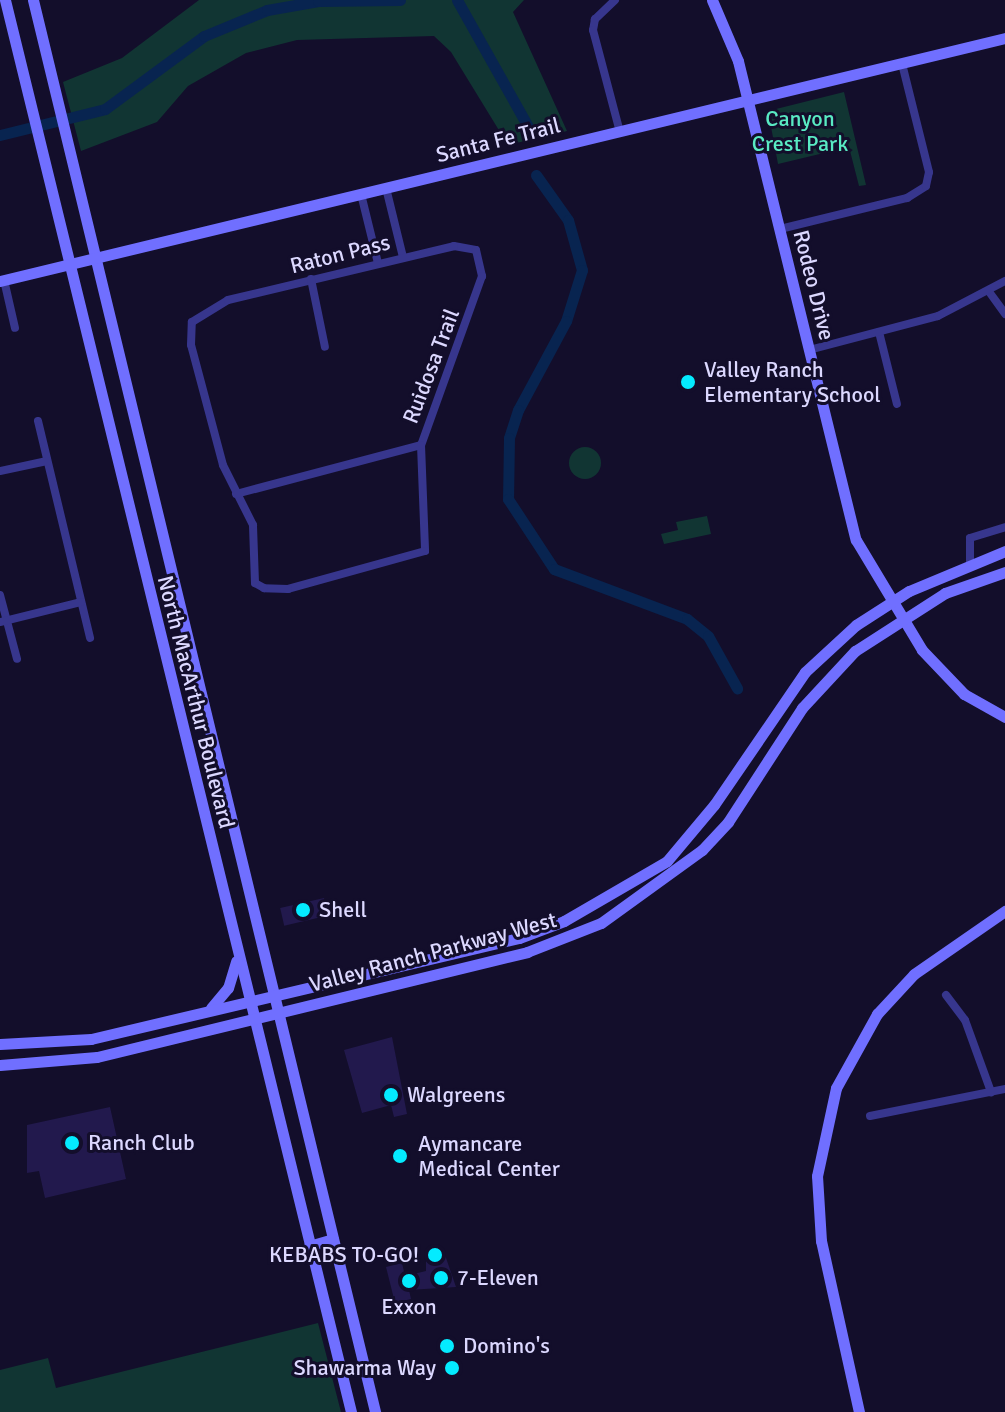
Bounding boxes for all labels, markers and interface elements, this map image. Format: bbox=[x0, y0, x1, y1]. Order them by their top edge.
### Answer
park label: Canyon Crest Park bbox=[752, 105, 848, 156]
street label: Santa Fe Trail bbox=[433, 112, 563, 168]
street label: Rodeo Drive bbox=[788, 227, 840, 343]
street label: Raton Pass bbox=[287, 229, 393, 279]
street label: Ruidosa Trail bbox=[397, 305, 465, 427]
place label: Valley Ranch Elementary School bbox=[704, 356, 881, 408]
marker: Valley Ranch Elementary School bbox=[679, 373, 697, 391]
street label: North MacArthur Boulevard bbox=[152, 573, 240, 831]
place label: Shell bbox=[319, 897, 367, 923]
marker: Shell bbox=[294, 901, 312, 919]
street label: Valley Ranch Parkway West bbox=[307, 906, 559, 998]
place label: Walgreens bbox=[407, 1082, 505, 1108]
marker: Walgreens bbox=[382, 1086, 400, 1104]
place label: Ranch Club bbox=[88, 1130, 195, 1156]
place label: Aymancare Medical Center bbox=[418, 1130, 560, 1182]
marker: Ranch Club bbox=[63, 1134, 81, 1152]
marker: Aymancare Medical Center bbox=[389, 1145, 411, 1167]
place label: KEBABS TO-GO! bbox=[269, 1242, 419, 1268]
marker: KEBABS TO-GO! bbox=[426, 1246, 444, 1264]
place label: 7-Eleven bbox=[457, 1265, 539, 1291]
marker: 7-Eleven bbox=[432, 1269, 450, 1287]
marker: Exxon bbox=[400, 1272, 418, 1290]
place label: Exxon bbox=[381, 1294, 437, 1320]
place label: Domino's bbox=[463, 1333, 550, 1359]
marker: Domino's bbox=[438, 1337, 456, 1355]
place label: Shawarma Way bbox=[293, 1355, 436, 1381]
marker: Shawarma Way bbox=[443, 1359, 461, 1377]

